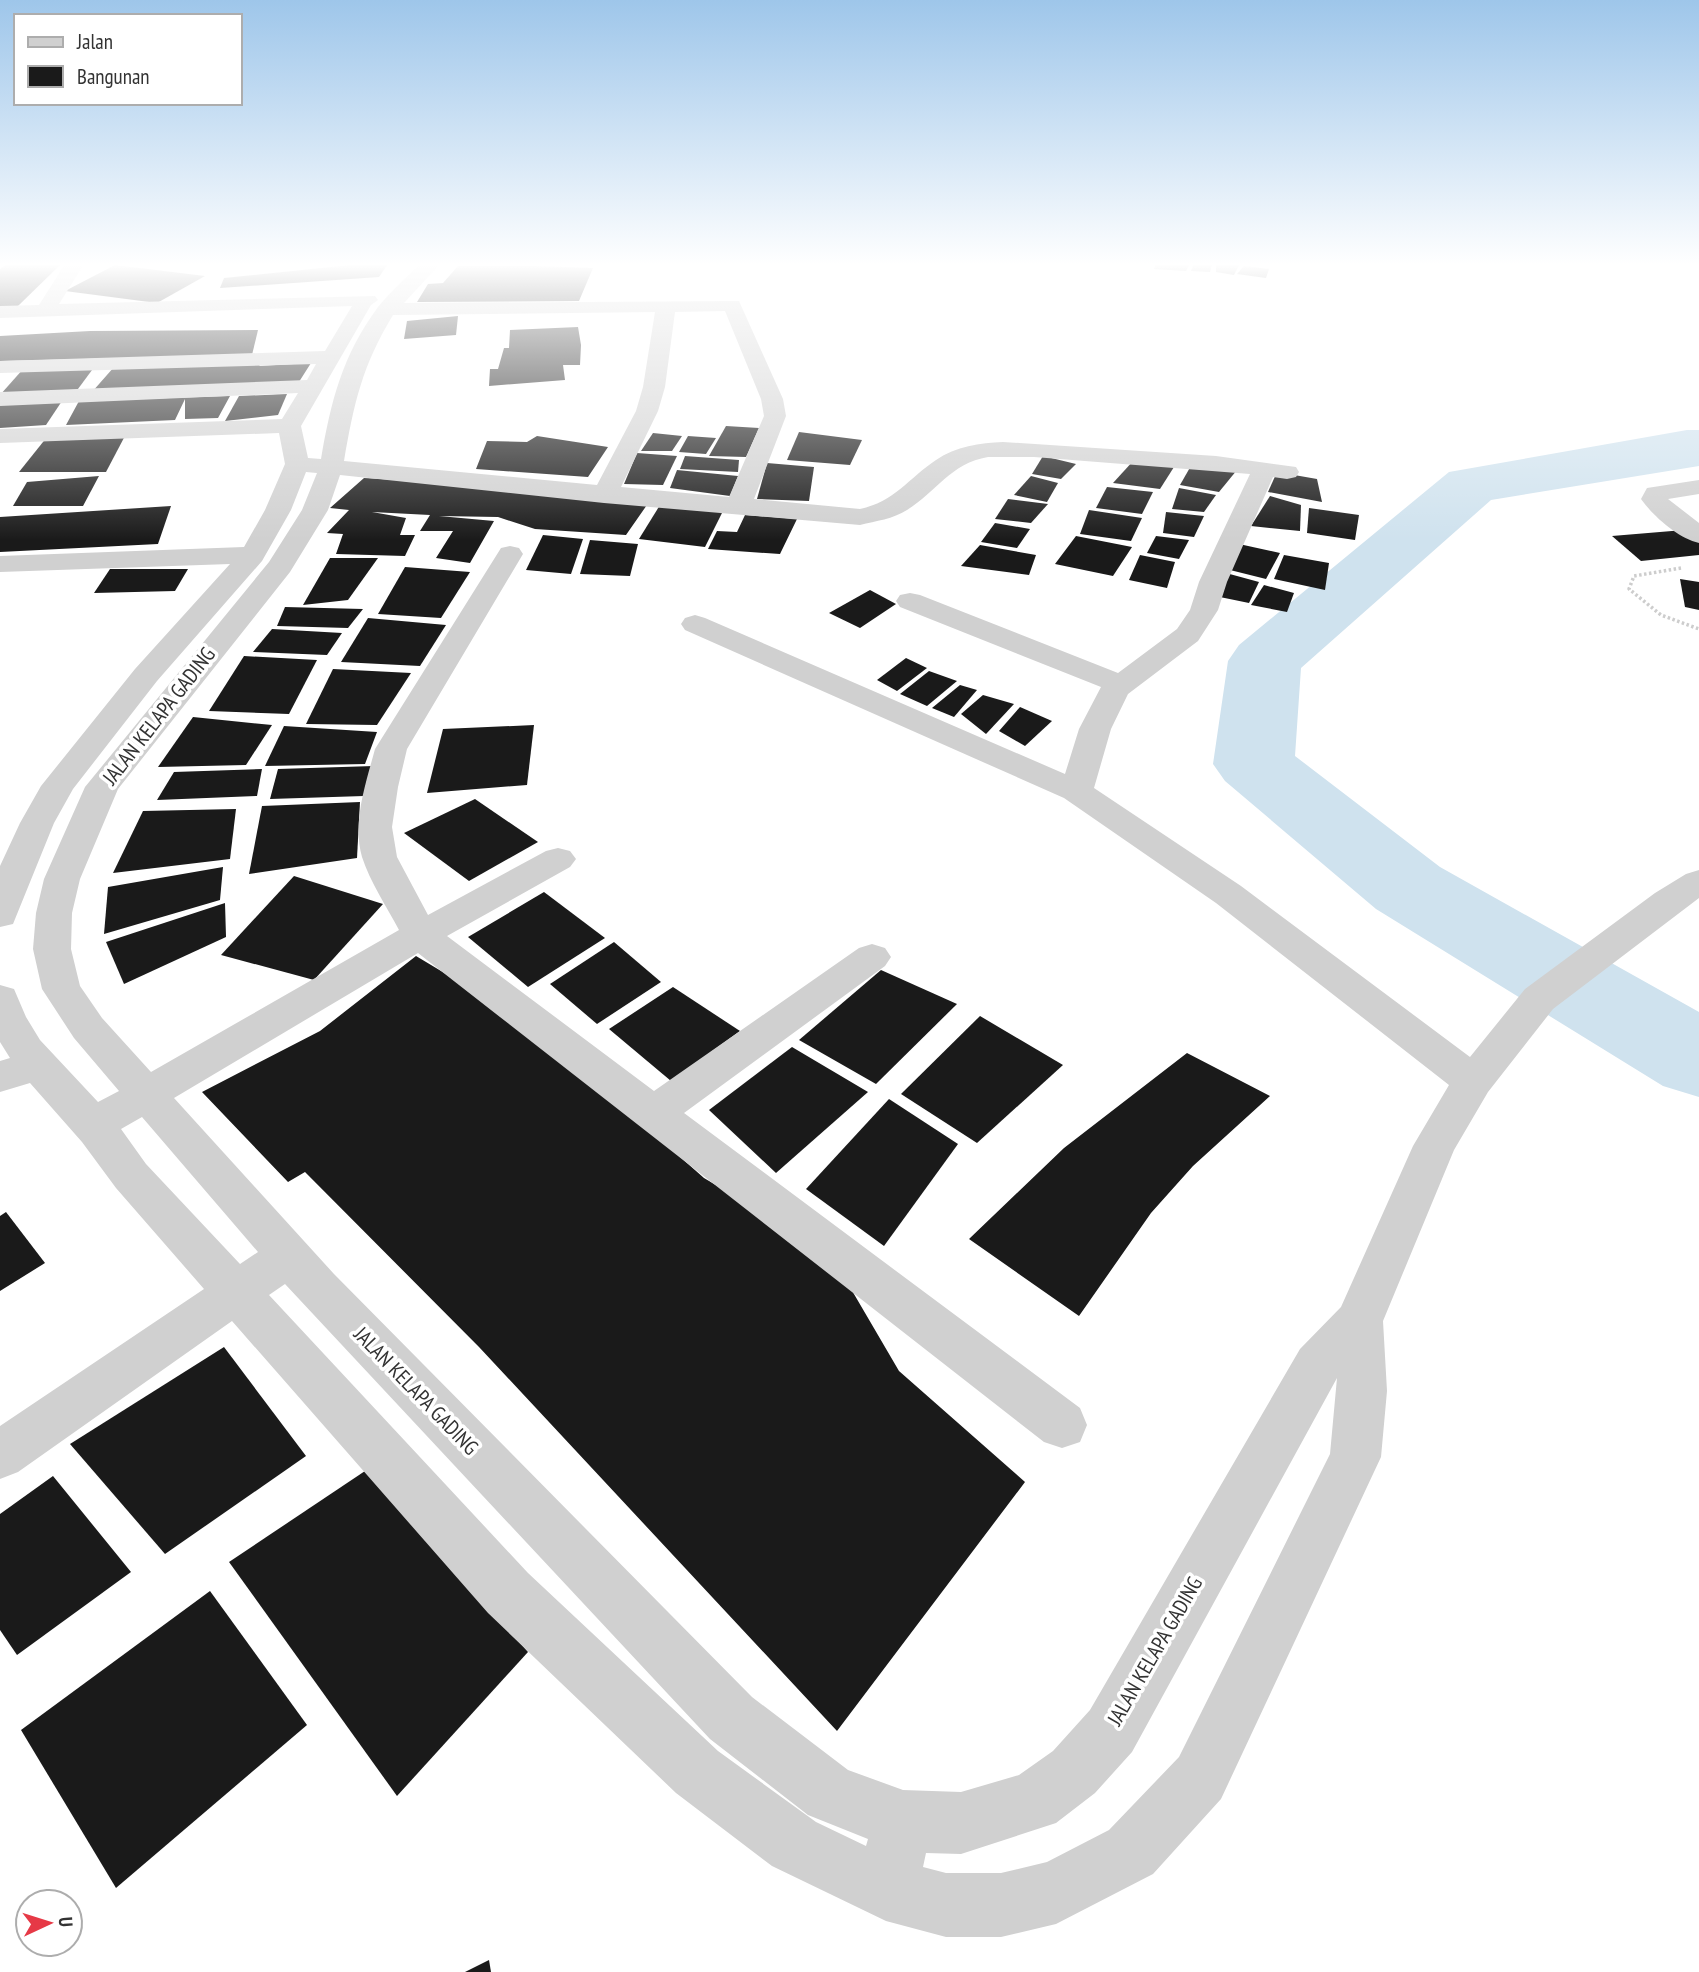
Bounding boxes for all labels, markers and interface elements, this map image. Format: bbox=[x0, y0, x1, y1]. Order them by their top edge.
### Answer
legend bbox=[14, 14, 242, 105]
text: Jalan bbox=[76, 28, 113, 55]
text: Bangunan bbox=[77, 63, 150, 90]
street label: JALAN KELAPA GADING bbox=[96, 641, 221, 791]
street label: JALAN KELAPA GADING bbox=[348, 1320, 484, 1460]
street label: JALAN KELAPA GADING bbox=[1100, 1571, 1208, 1731]
north arrow bbox=[14, 1888, 84, 1958]
text: U bbox=[54, 1916, 78, 1928]

